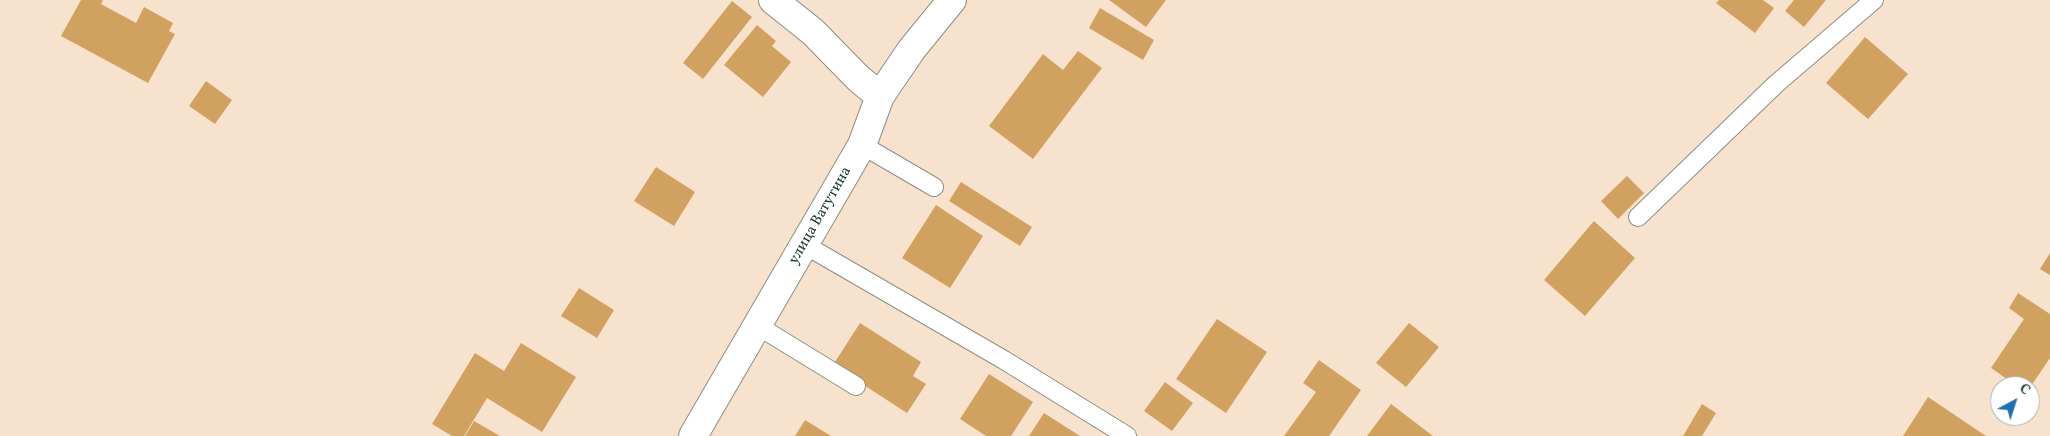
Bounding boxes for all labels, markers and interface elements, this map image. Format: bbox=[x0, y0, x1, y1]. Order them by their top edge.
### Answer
street label: улица Ватутина bbox=[786, 164, 856, 268]
north arrow bbox=[1990, 376, 2040, 426]
text: С bbox=[2015, 380, 2034, 400]

